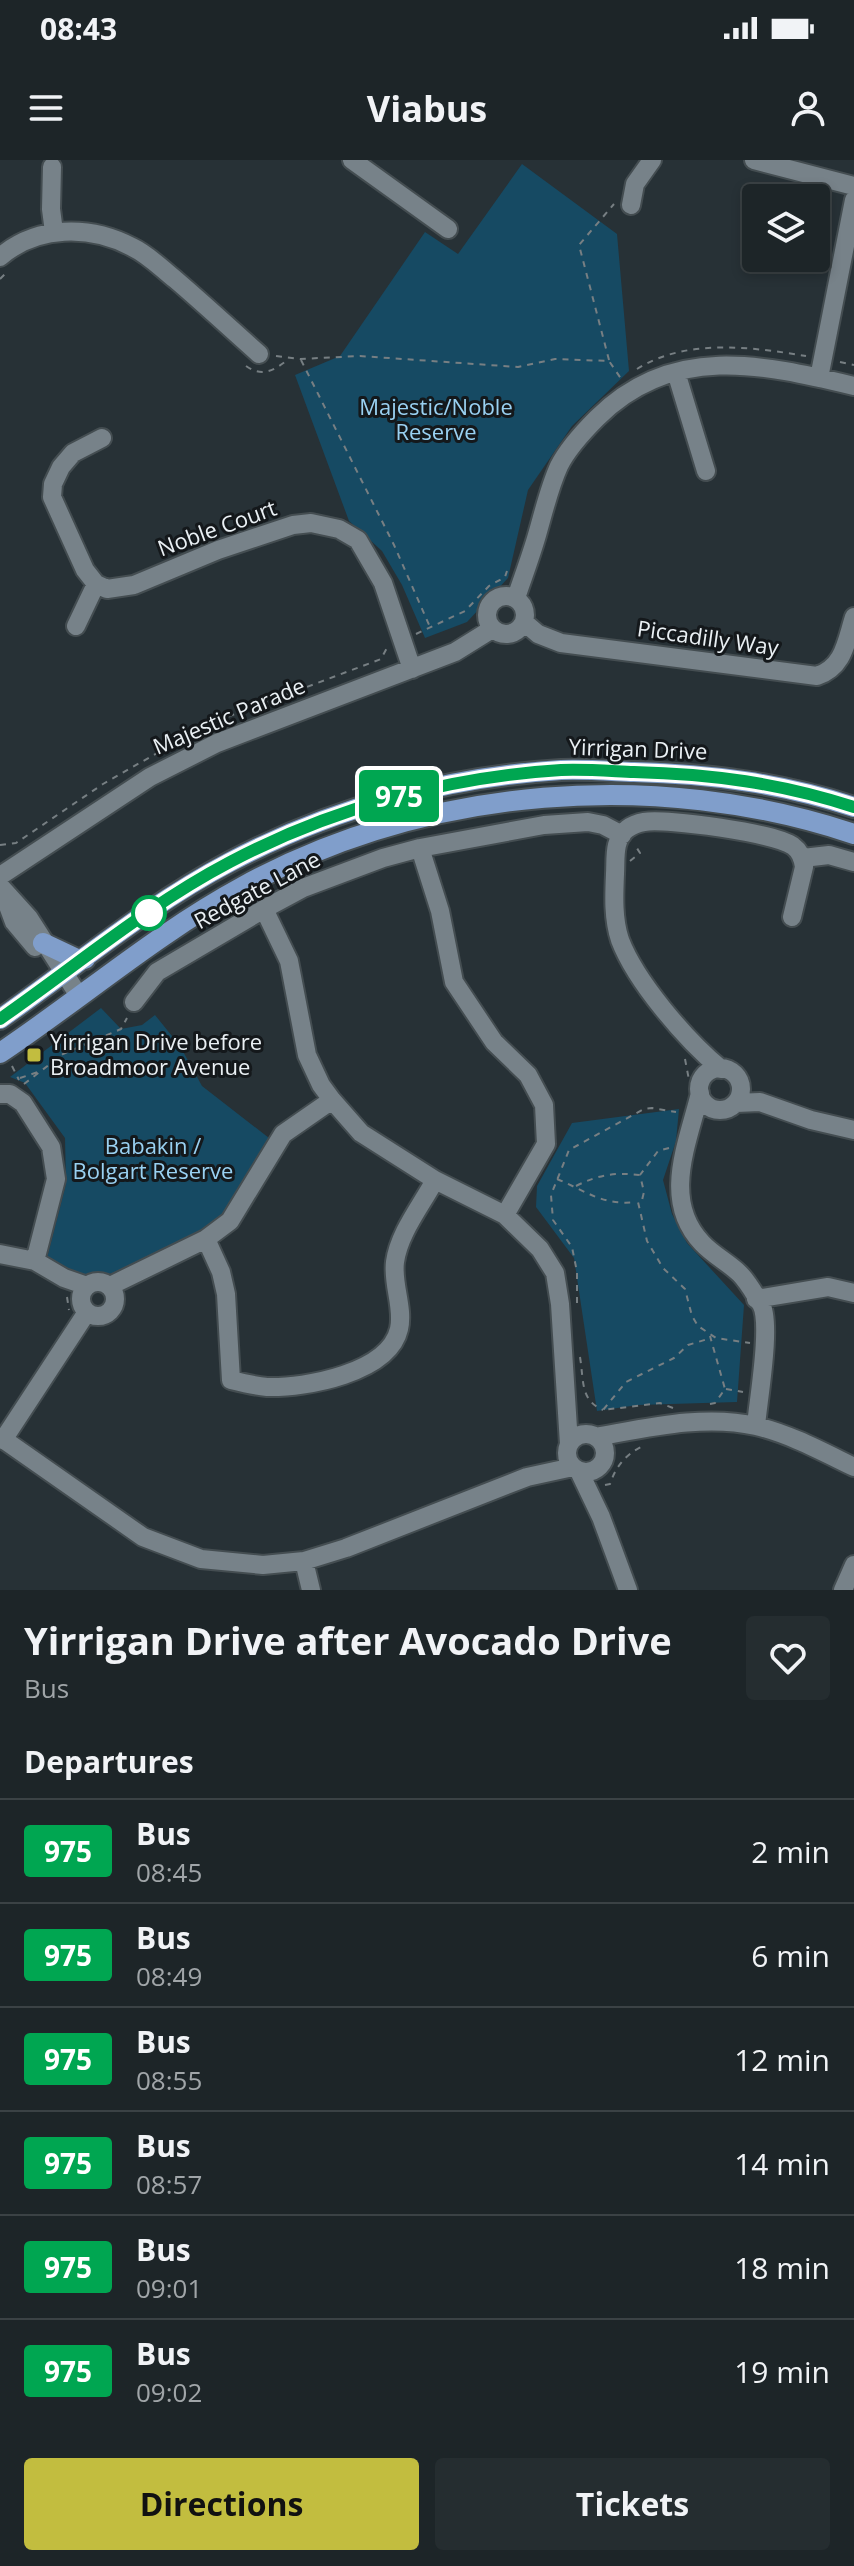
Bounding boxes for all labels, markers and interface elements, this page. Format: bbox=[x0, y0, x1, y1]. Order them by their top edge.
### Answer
text: 08:43 bbox=[40, 8, 117, 49]
text: Viabus bbox=[367, 84, 487, 133]
icon: menu bbox=[24, 86, 68, 130]
icon: person bbox=[786, 86, 830, 130]
map controls bbox=[742, 184, 830, 272]
button: layers bbox=[742, 184, 830, 272]
park label: Majestic/Noble Reserve bbox=[359, 391, 513, 446]
street label: Noble Court bbox=[153, 492, 280, 562]
street label: Piccadilly Way bbox=[635, 612, 782, 662]
street label: Majestic Parade bbox=[148, 670, 309, 761]
street label: Yirrigan Drive bbox=[568, 731, 708, 765]
line badge: 975 bbox=[353, 770, 445, 822]
text: 975 bbox=[375, 777, 423, 815]
street label: Redgate Lane bbox=[188, 843, 325, 935]
unlabelled marker bbox=[132, 896, 166, 930]
place label: Yirrigan Drive before Broadmoor Avenue bbox=[50, 1026, 262, 1081]
marker: Yirrigan Drive before Broadmoor Avenue bbox=[25, 1046, 43, 1064]
park label: Babakin / Bolgart Reserve bbox=[73, 1130, 233, 1185]
text: Yirrigan Drive after Avocado Drive bbox=[24, 1614, 672, 1666]
button: heart bbox=[746, 1616, 830, 1700]
text: Bus bbox=[24, 1670, 69, 1706]
text: Departures bbox=[24, 1741, 194, 1782]
text: Bus bbox=[136, 1813, 191, 1854]
text: 2 min bbox=[751, 1831, 830, 1872]
text: 975 bbox=[44, 1832, 92, 1870]
text: 08:45 bbox=[136, 1854, 202, 1890]
text: Bus bbox=[136, 1917, 191, 1958]
text: 6 min bbox=[751, 1935, 830, 1976]
text: 975 bbox=[44, 1936, 92, 1974]
text: 08:49 bbox=[136, 1958, 202, 1994]
text: Bus bbox=[136, 2021, 191, 2062]
text: 12 min bbox=[734, 2039, 830, 2080]
text: 975 bbox=[44, 2040, 92, 2078]
text: 08:55 bbox=[136, 2062, 202, 2098]
text: Bus bbox=[136, 2125, 191, 2166]
text: 14 min bbox=[734, 2143, 830, 2184]
text: 975 bbox=[44, 2144, 92, 2182]
text: 08:57 bbox=[136, 2166, 202, 2202]
text: Bus bbox=[136, 2229, 191, 2270]
text: 18 min bbox=[734, 2247, 830, 2288]
text: 975 bbox=[44, 2248, 92, 2286]
text: 09:01 bbox=[136, 2270, 202, 2306]
text: Bus bbox=[136, 2333, 191, 2374]
text: 19 min bbox=[734, 2351, 830, 2392]
text: 975 bbox=[44, 2352, 92, 2390]
text: 09:02 bbox=[136, 2374, 202, 2410]
button: Directions bbox=[24, 2458, 419, 2550]
button: Tickets bbox=[435, 2458, 830, 2550]

